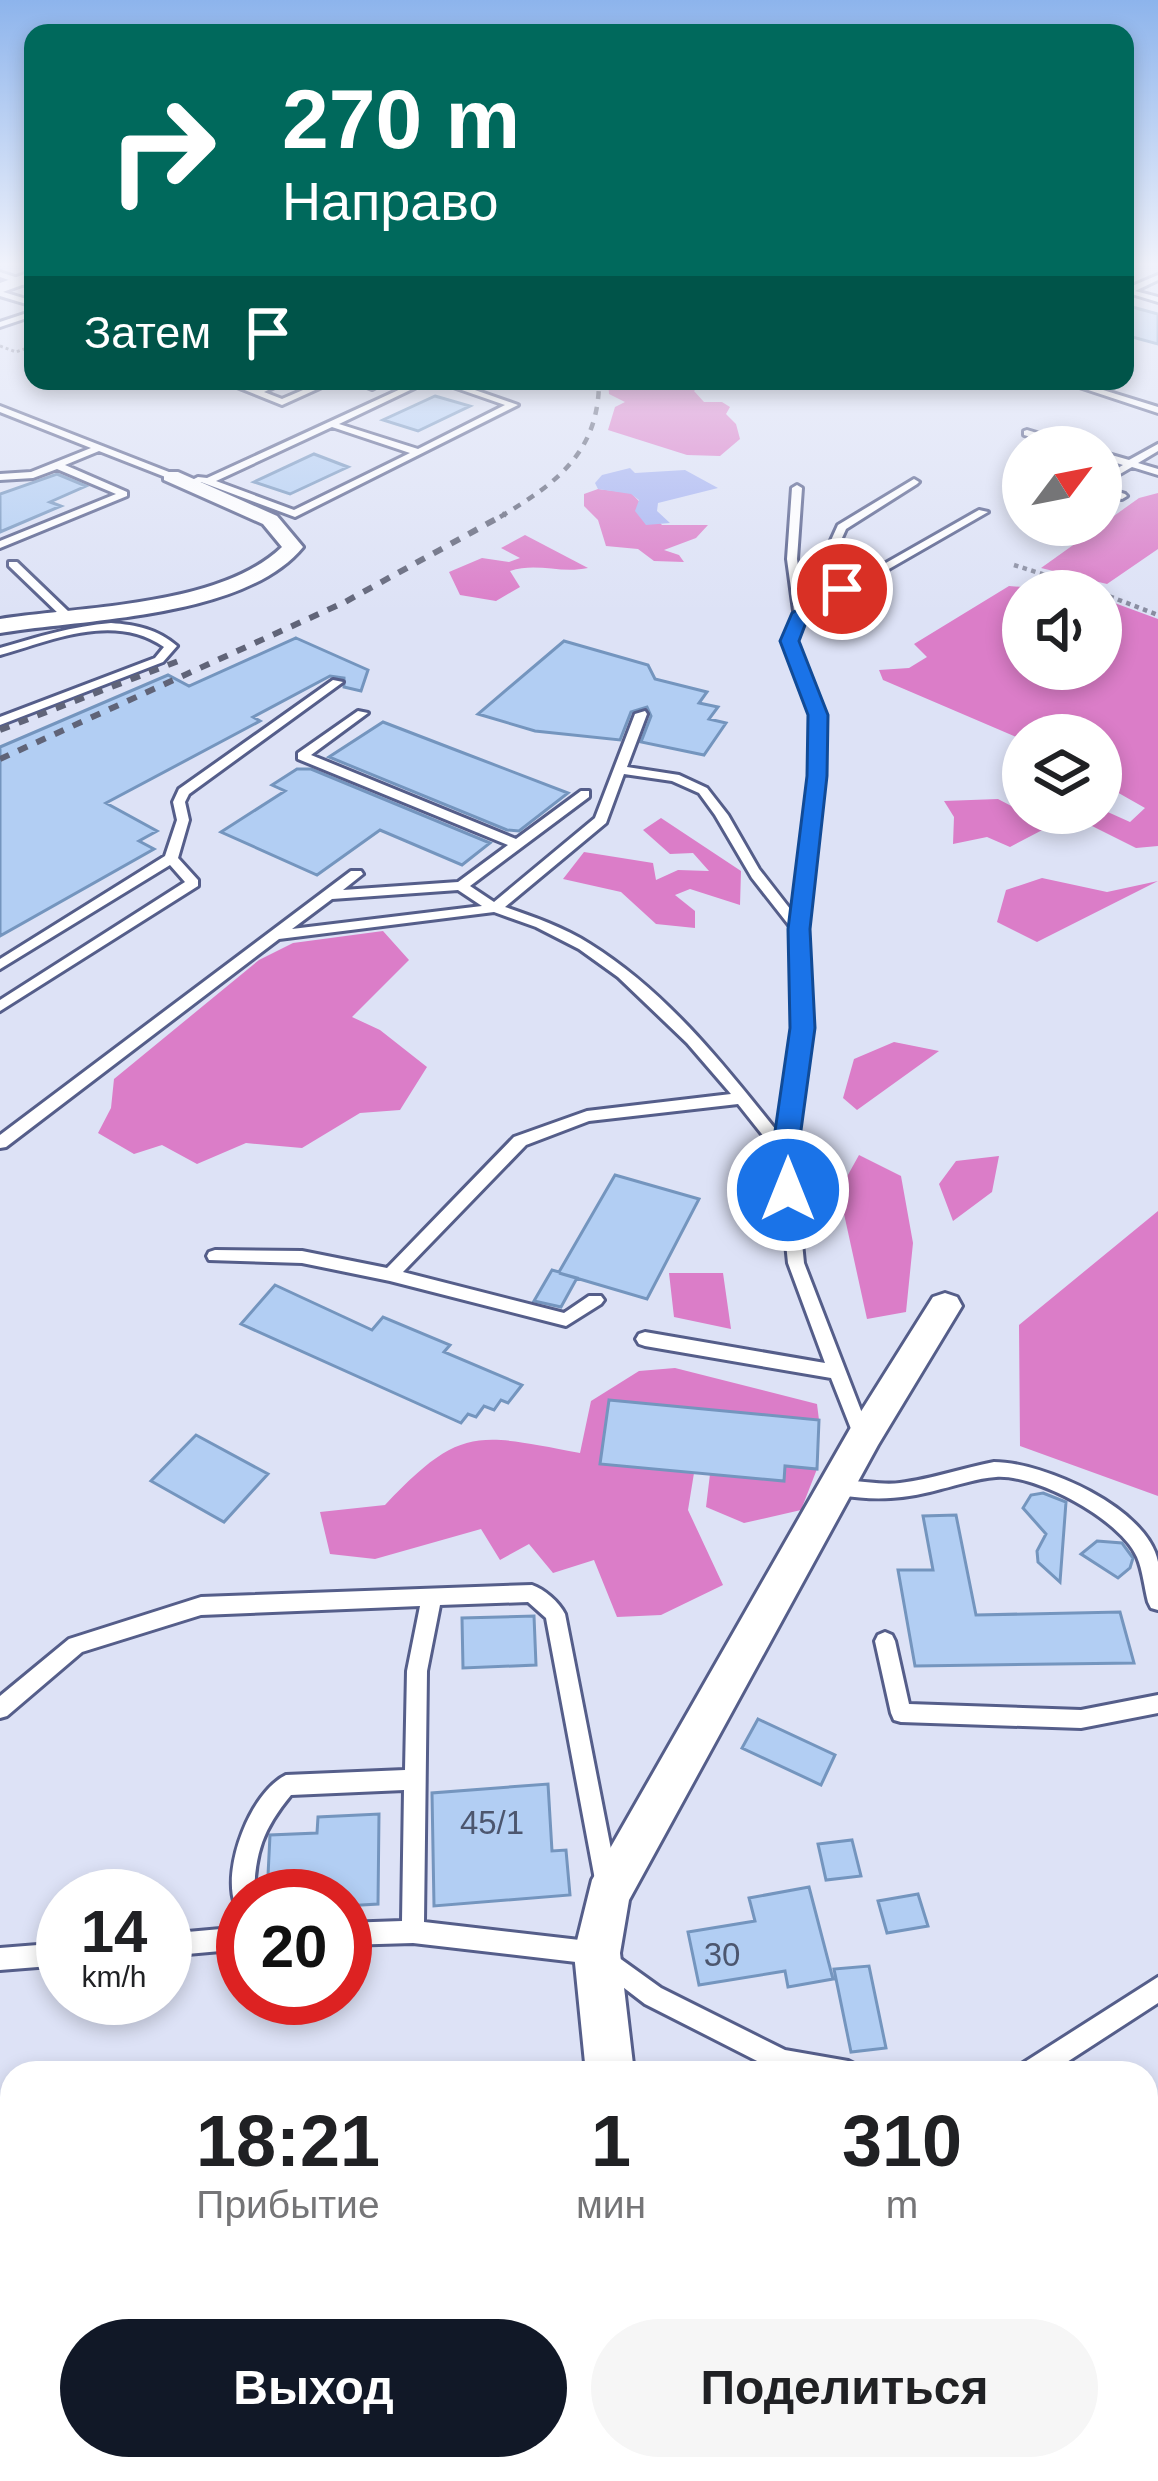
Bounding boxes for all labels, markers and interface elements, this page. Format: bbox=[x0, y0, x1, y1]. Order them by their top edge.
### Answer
icon: right bbox=[84, 72, 240, 228]
text: 270 m bbox=[282, 72, 520, 166]
text: Направо bbox=[282, 171, 498, 231]
icon: arrive bbox=[235, 300, 301, 366]
text: Затем bbox=[84, 307, 211, 358]
north arrow bbox=[1002, 426, 1122, 546]
map controls bbox=[1002, 426, 1122, 834]
pin bbox=[791, 538, 893, 640]
icon: arrive bbox=[809, 556, 875, 622]
button: sound bbox=[1002, 570, 1122, 690]
button: layers bbox=[1002, 714, 1122, 834]
position arrow bbox=[725, 1127, 851, 1253]
house number: 45/1 bbox=[460, 1804, 524, 1841]
speed limit sign: 20 bbox=[216, 1869, 372, 2025]
text: 14 bbox=[81, 1898, 147, 1965]
house number: 30 bbox=[704, 1936, 740, 1973]
text: km/h bbox=[81, 1960, 147, 1993]
text: 18:21 bbox=[196, 2101, 380, 2181]
text: 1 bbox=[591, 2101, 631, 2181]
text: 310 bbox=[842, 2101, 962, 2181]
text: Прибытие bbox=[196, 2183, 380, 2226]
text: мин bbox=[576, 2183, 646, 2226]
text: m bbox=[886, 2183, 918, 2226]
button: Выход bbox=[60, 2319, 567, 2457]
button: Поделиться bbox=[591, 2319, 1098, 2457]

